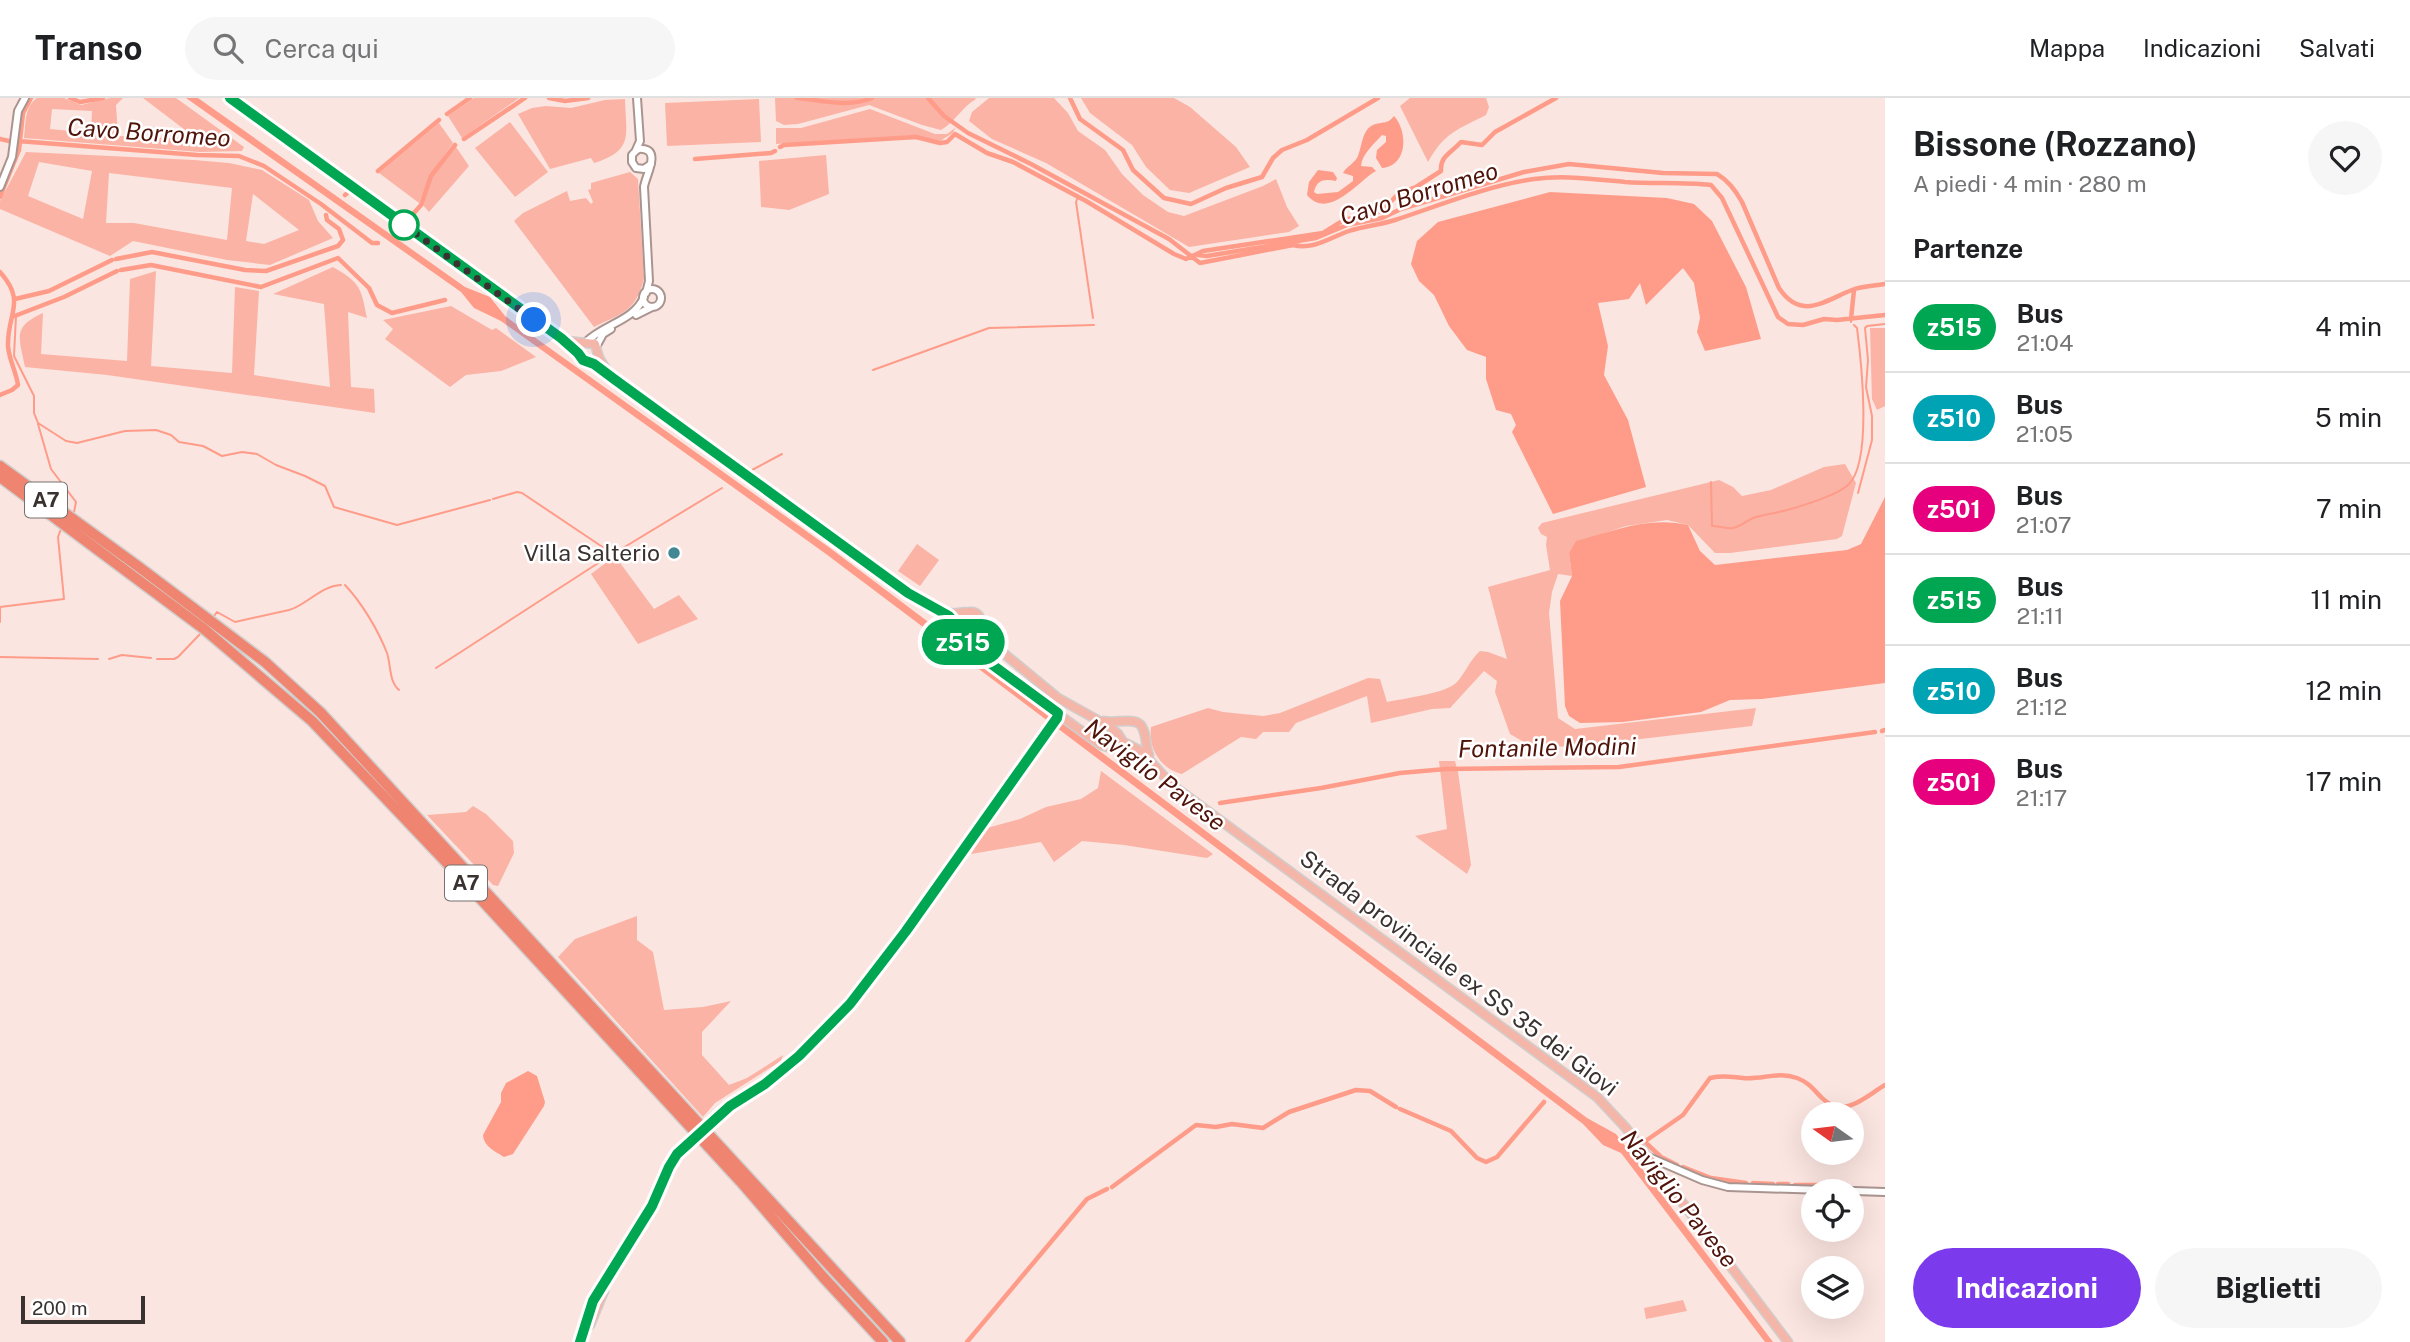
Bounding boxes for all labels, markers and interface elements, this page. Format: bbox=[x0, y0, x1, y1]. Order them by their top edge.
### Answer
search box bbox=[185, 17, 675, 80]
text: Transo bbox=[35, 29, 143, 67]
icon: search bbox=[209, 29, 247, 67]
text: Cerca qui bbox=[265, 33, 379, 64]
text: Mappa bbox=[2029, 34, 2105, 62]
text: Indicazioni bbox=[2143, 34, 2261, 62]
text: Salvati bbox=[2299, 34, 2375, 62]
water label: Cavo Borromeo bbox=[66, 112, 232, 152]
button: heart bbox=[2308, 121, 2382, 195]
text: Bissone (Rozzano) bbox=[1913, 125, 2198, 163]
water label: Cavo Borromeo bbox=[1336, 156, 1501, 230]
text: A piedi · 4 min · 280 m bbox=[1913, 170, 2147, 197]
unlabelled marker bbox=[389, 210, 419, 240]
text: Partenze bbox=[1913, 233, 2023, 264]
text: Bus bbox=[2017, 298, 2064, 329]
your location bbox=[516, 302, 551, 337]
text: 4 min bbox=[2315, 311, 2382, 342]
text: z515 bbox=[1927, 313, 1982, 341]
text: 21:04 bbox=[2017, 329, 2073, 356]
text: Bus bbox=[2016, 389, 2063, 420]
text: 5 min bbox=[2315, 402, 2382, 433]
text: z510 bbox=[1927, 404, 1981, 432]
text: 21:05 bbox=[2016, 420, 2073, 447]
text: Bus bbox=[2016, 480, 2063, 511]
road number: A7 bbox=[25, 482, 67, 518]
text: 7 min bbox=[2316, 493, 2382, 524]
text: z501 bbox=[1927, 495, 1981, 523]
text: 21:07 bbox=[2016, 511, 2072, 538]
place label: Villa Salterio bbox=[523, 539, 660, 566]
marker: Villa Salterio bbox=[666, 545, 682, 561]
text: Bus bbox=[2017, 571, 2064, 602]
text: 11 min bbox=[2310, 584, 2382, 615]
text: z515 bbox=[1927, 586, 1982, 614]
text: 21:11 bbox=[2017, 602, 2064, 629]
line badge: z515 bbox=[914, 619, 1012, 665]
text: z515 bbox=[936, 628, 990, 656]
text: Bus bbox=[2016, 662, 2063, 693]
text: 12 min bbox=[2306, 675, 2382, 706]
text: z510 bbox=[1927, 677, 1981, 705]
text: 21:12 bbox=[2016, 693, 2067, 720]
water label: Naviglio Pavese bbox=[1080, 712, 1232, 836]
water label: Fontanile Modini bbox=[1458, 731, 1637, 763]
text: Bus bbox=[2016, 753, 2063, 784]
text: 17 min bbox=[2305, 766, 2382, 797]
text: z501 bbox=[1927, 768, 1981, 796]
text: 21:17 bbox=[2016, 784, 2067, 811]
street label: Strada provinciale ex SS 35 dei Giovi bbox=[1295, 844, 1624, 1101]
road number: A7 bbox=[445, 866, 487, 900]
north arrow bbox=[1801, 1102, 1864, 1166]
map controls bbox=[1801, 1102, 1864, 1319]
water label: Naviglio Pavese bbox=[1616, 1124, 1744, 1273]
button: locate bbox=[1801, 1179, 1864, 1242]
button: Indicazioni bbox=[1913, 1248, 2141, 1328]
button: Biglietti bbox=[2155, 1248, 2382, 1328]
button: layers bbox=[1801, 1256, 1864, 1319]
scale bar bbox=[21, 1293, 145, 1325]
text: 200 m bbox=[32, 1297, 88, 1319]

